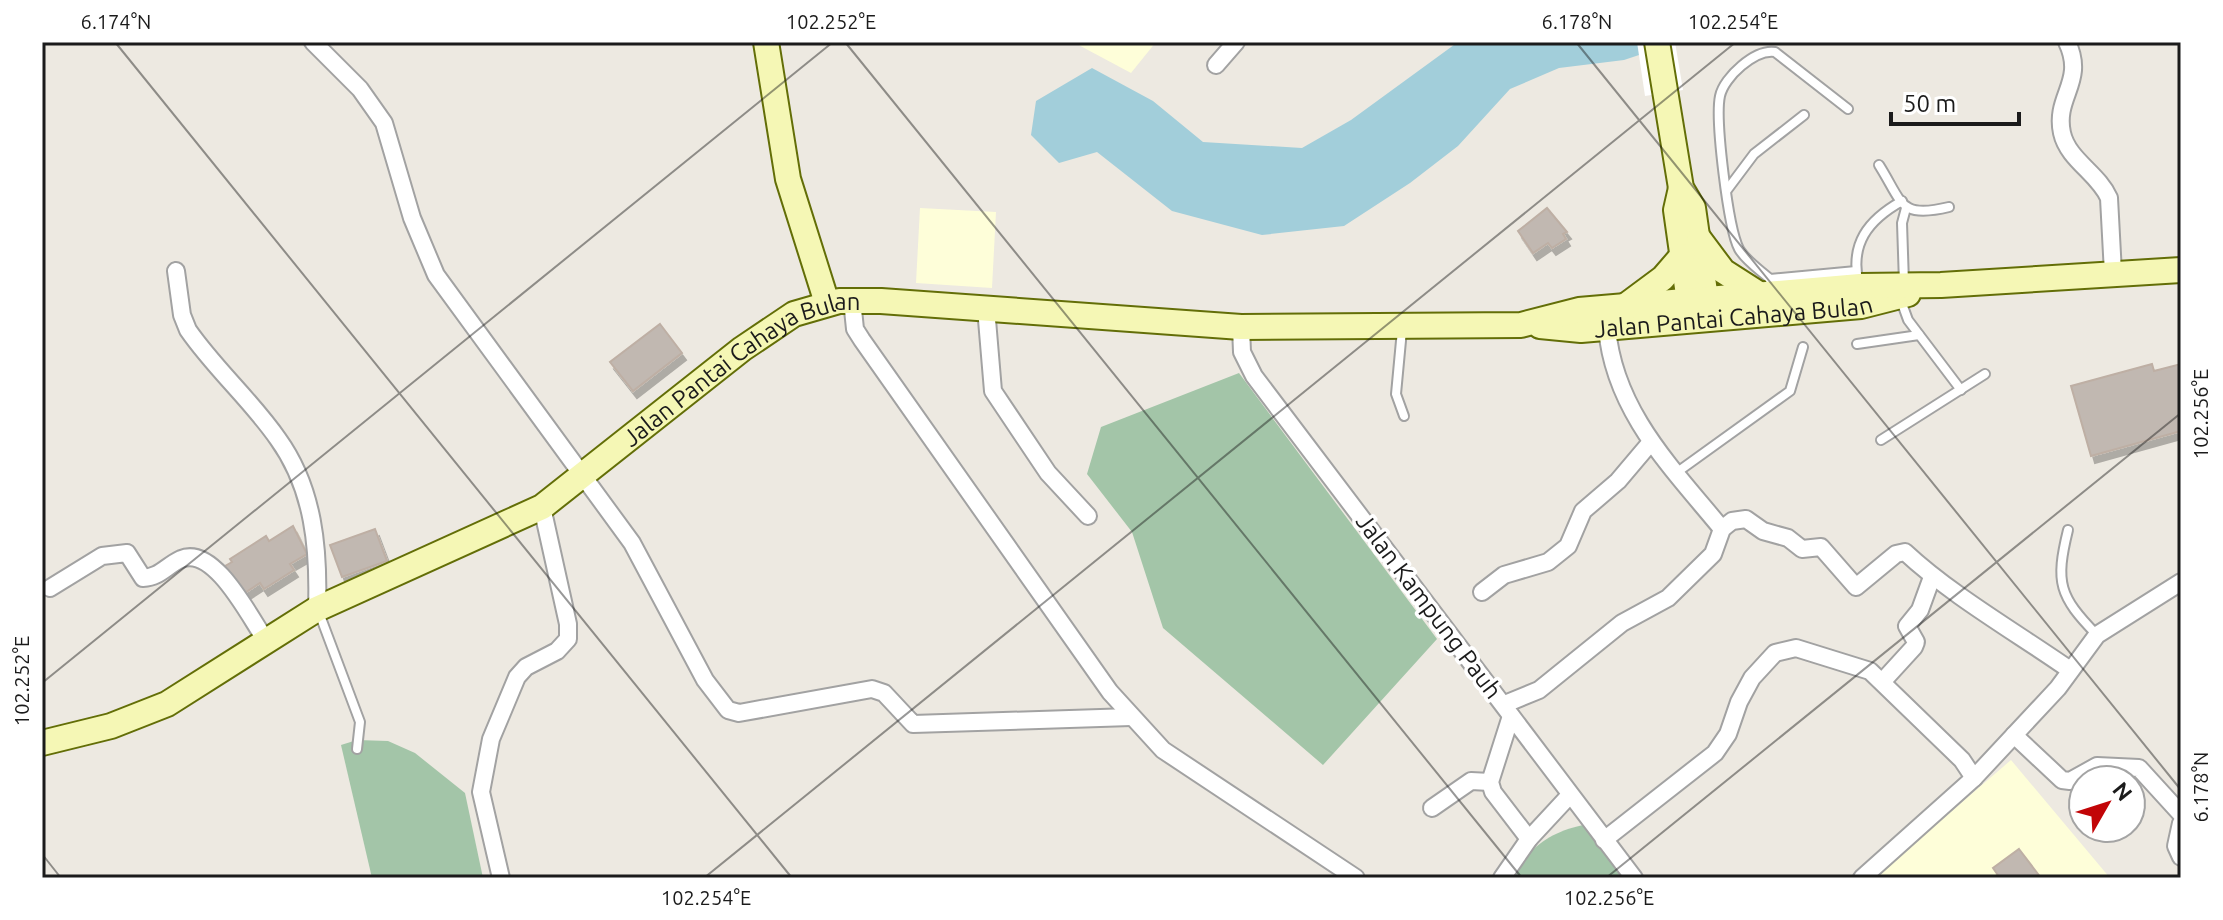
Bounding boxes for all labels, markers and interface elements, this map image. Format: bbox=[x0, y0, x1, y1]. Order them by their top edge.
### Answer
text: 6.174°N bbox=[81, 10, 151, 33]
text: 102.252°E bbox=[786, 10, 876, 33]
text: 6.178°N bbox=[1542, 10, 1612, 33]
text: 102.254°E bbox=[1688, 10, 1778, 33]
scale bar bbox=[1891, 76, 2019, 126]
text: 50 m bbox=[1903, 90, 1956, 117]
street label: Jalan Pantai Cahaya Bulan bbox=[617, 288, 860, 452]
street label: Jalan Pantai Cahaya Bulan bbox=[1593, 290, 1875, 342]
text: 102.256°E bbox=[2189, 369, 2212, 459]
street label: Jalan Kampung Pauh bbox=[1351, 508, 1507, 704]
text: 102.252°E bbox=[10, 636, 33, 726]
text: 6.178°N bbox=[2189, 752, 2212, 822]
north arrow bbox=[2067, 764, 2147, 844]
text: N bbox=[2108, 777, 2138, 805]
text: 102.254°E bbox=[661, 886, 751, 909]
text: 102.256°E bbox=[1564, 886, 1654, 909]

